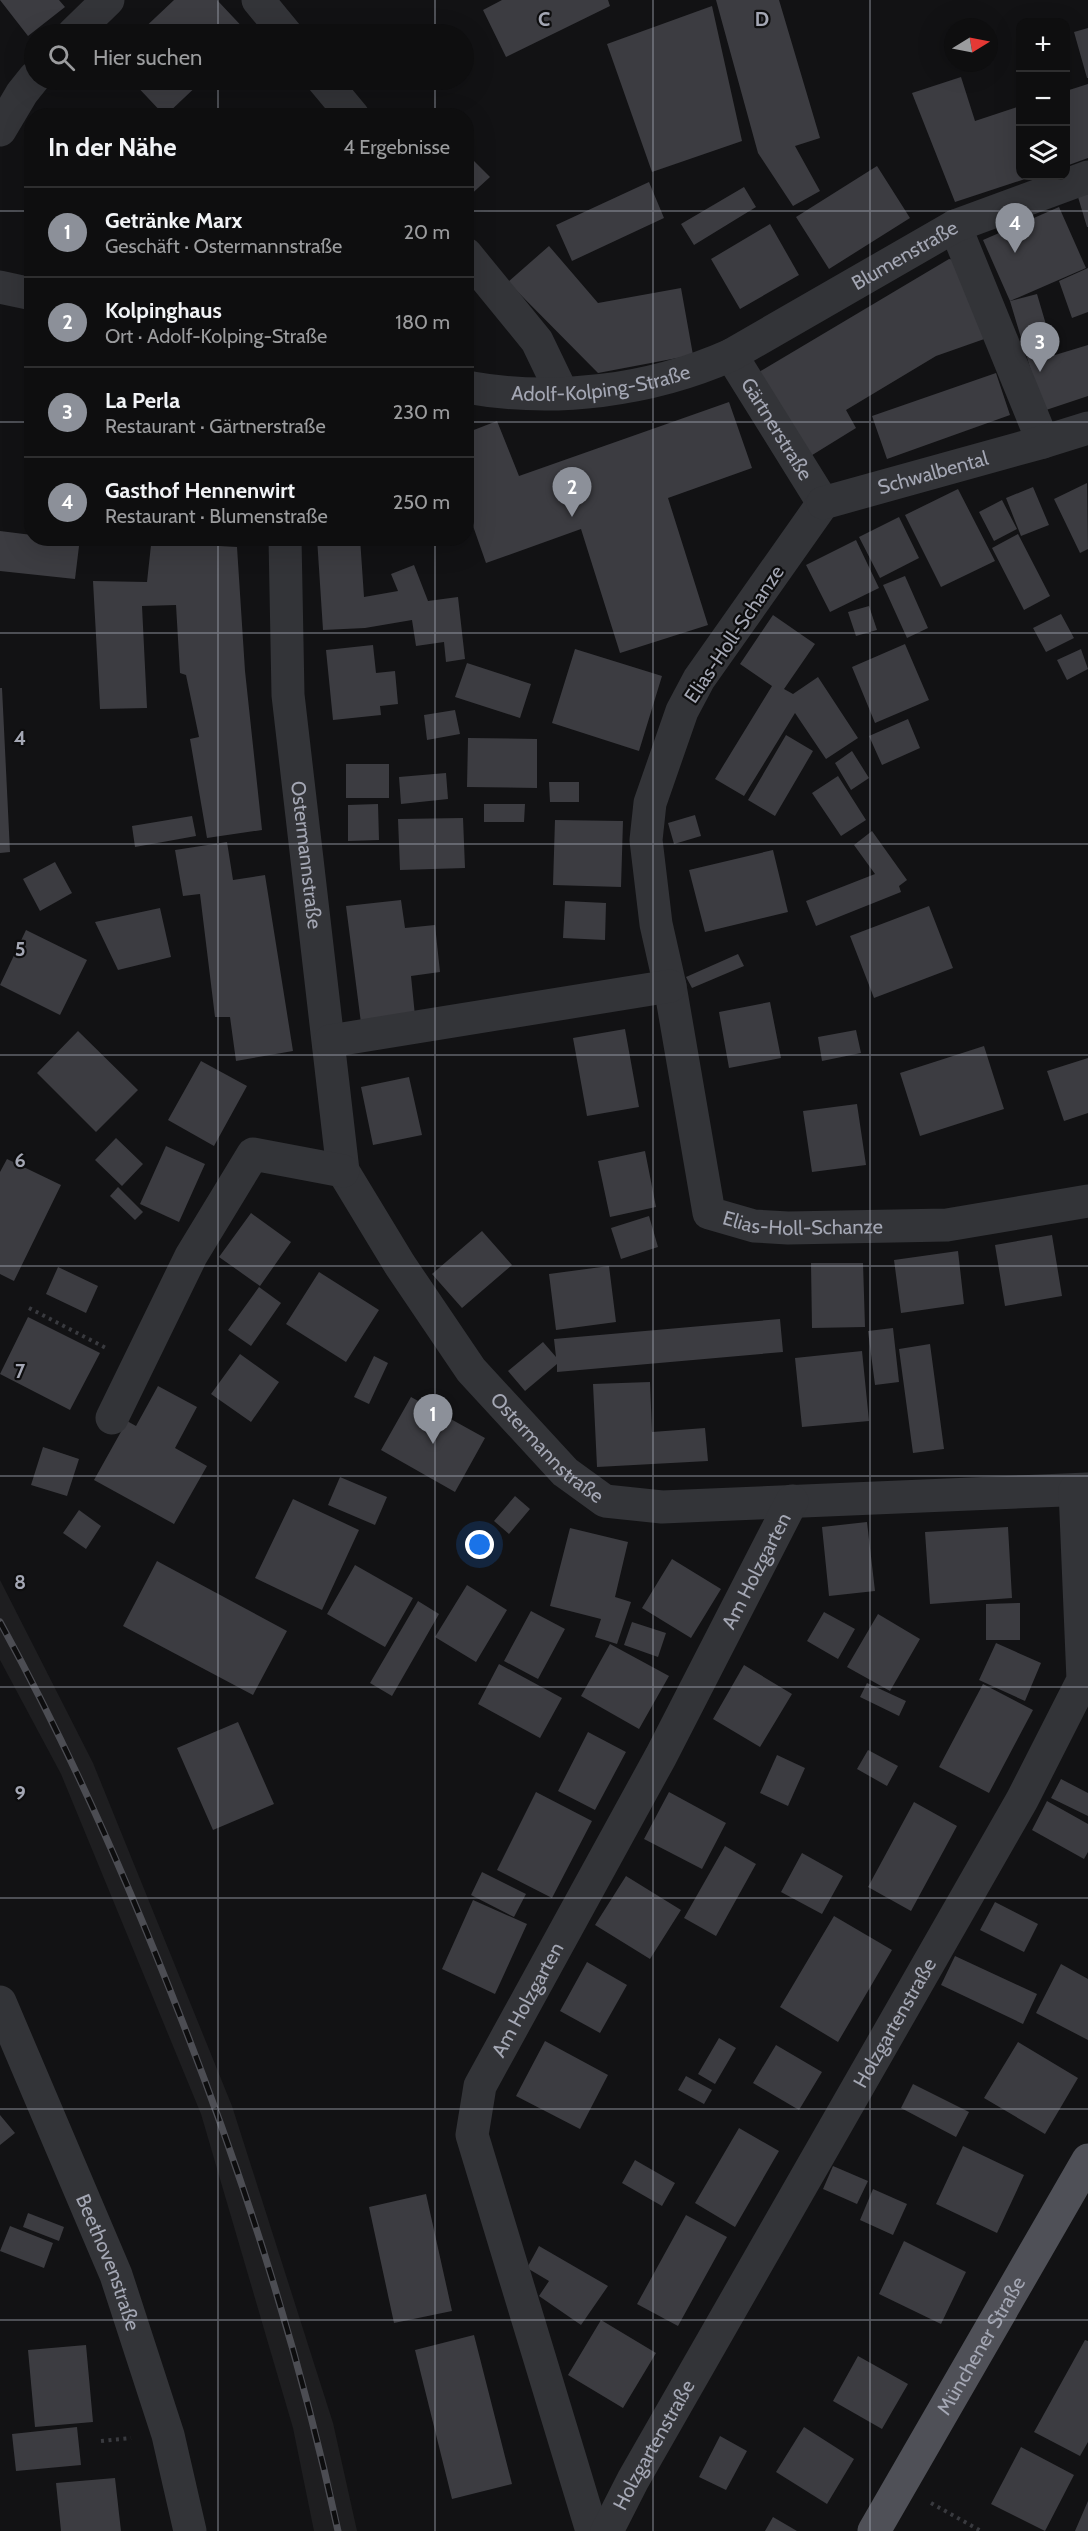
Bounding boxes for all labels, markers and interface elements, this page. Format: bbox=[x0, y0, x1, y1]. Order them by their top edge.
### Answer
text: C bbox=[538, 7, 550, 31]
text: D bbox=[755, 7, 769, 31]
north arrow bbox=[944, 18, 998, 72]
map controls bbox=[1016, 18, 1070, 180]
button: + bbox=[1016, 18, 1070, 72]
search box bbox=[24, 24, 474, 90]
icon: search bbox=[45, 41, 78, 74]
text: Hier suchen bbox=[93, 44, 202, 71]
button: − bbox=[1016, 72, 1070, 126]
button: layers bbox=[1016, 126, 1070, 180]
text: In der Nähe bbox=[48, 131, 177, 163]
text: 4 Ergebnisse bbox=[343, 135, 450, 159]
pin: 4 bbox=[996, 204, 1034, 253]
text: Getränke Marx bbox=[105, 207, 242, 234]
street label: Blumenstraße bbox=[847, 215, 962, 295]
text: 1 bbox=[64, 220, 71, 244]
text: 20 m bbox=[404, 220, 450, 244]
text: Geschäft · Ostermannstraße bbox=[105, 234, 342, 258]
text: Kolpinghaus bbox=[105, 297, 222, 324]
text: 2 bbox=[62, 310, 73, 334]
text: 180 m bbox=[395, 310, 450, 334]
pin: 3 bbox=[1020, 322, 1060, 372]
text: Ort · Adolf-Kolping-Straße bbox=[105, 324, 327, 348]
street label: Adolf-Kolping-Straße bbox=[511, 360, 693, 406]
street label: Gärtnerstraße bbox=[736, 373, 818, 485]
text: La Perla bbox=[105, 387, 180, 414]
text: 3 bbox=[62, 400, 73, 424]
text: 230 m bbox=[393, 400, 450, 424]
text: Restaurant · Gärtnerstraße bbox=[105, 414, 326, 438]
street label: Schwalbental bbox=[875, 446, 991, 499]
pin: 2 bbox=[552, 468, 592, 517]
text: Gasthof Hennenwirt bbox=[105, 477, 295, 504]
text: 4 bbox=[61, 490, 74, 514]
text: 250 m bbox=[393, 490, 450, 514]
text: Restaurant · Blumenstraße bbox=[105, 504, 328, 528]
street label: Elias-Holl-Schanze bbox=[679, 561, 789, 707]
text: 4 bbox=[14, 726, 26, 750]
street label: Ostermannstraße bbox=[286, 780, 327, 930]
text: 5 bbox=[15, 937, 25, 961]
text: 6 bbox=[14, 1148, 26, 1172]
street label: Elias-Holl-Schanze bbox=[720, 1206, 883, 1240]
text: 7 bbox=[15, 1359, 26, 1383]
street label: Ostermannstraße bbox=[486, 1387, 608, 1508]
pin: 1 bbox=[414, 1394, 452, 1444]
street label: Am Holzgarten bbox=[716, 1509, 796, 1633]
your location bbox=[465, 1530, 494, 1559]
text: 8 bbox=[14, 1570, 26, 1594]
text: 9 bbox=[14, 1781, 26, 1805]
street label: Am Holzgarten bbox=[486, 1938, 569, 2061]
street label: Holzgartenstraße bbox=[848, 1954, 941, 2092]
street label: Beethovenstraße bbox=[71, 2190, 145, 2334]
street label: Münchener Straße bbox=[932, 2272, 1030, 2419]
street label: Holzgartenstraße bbox=[608, 2376, 700, 2514]

